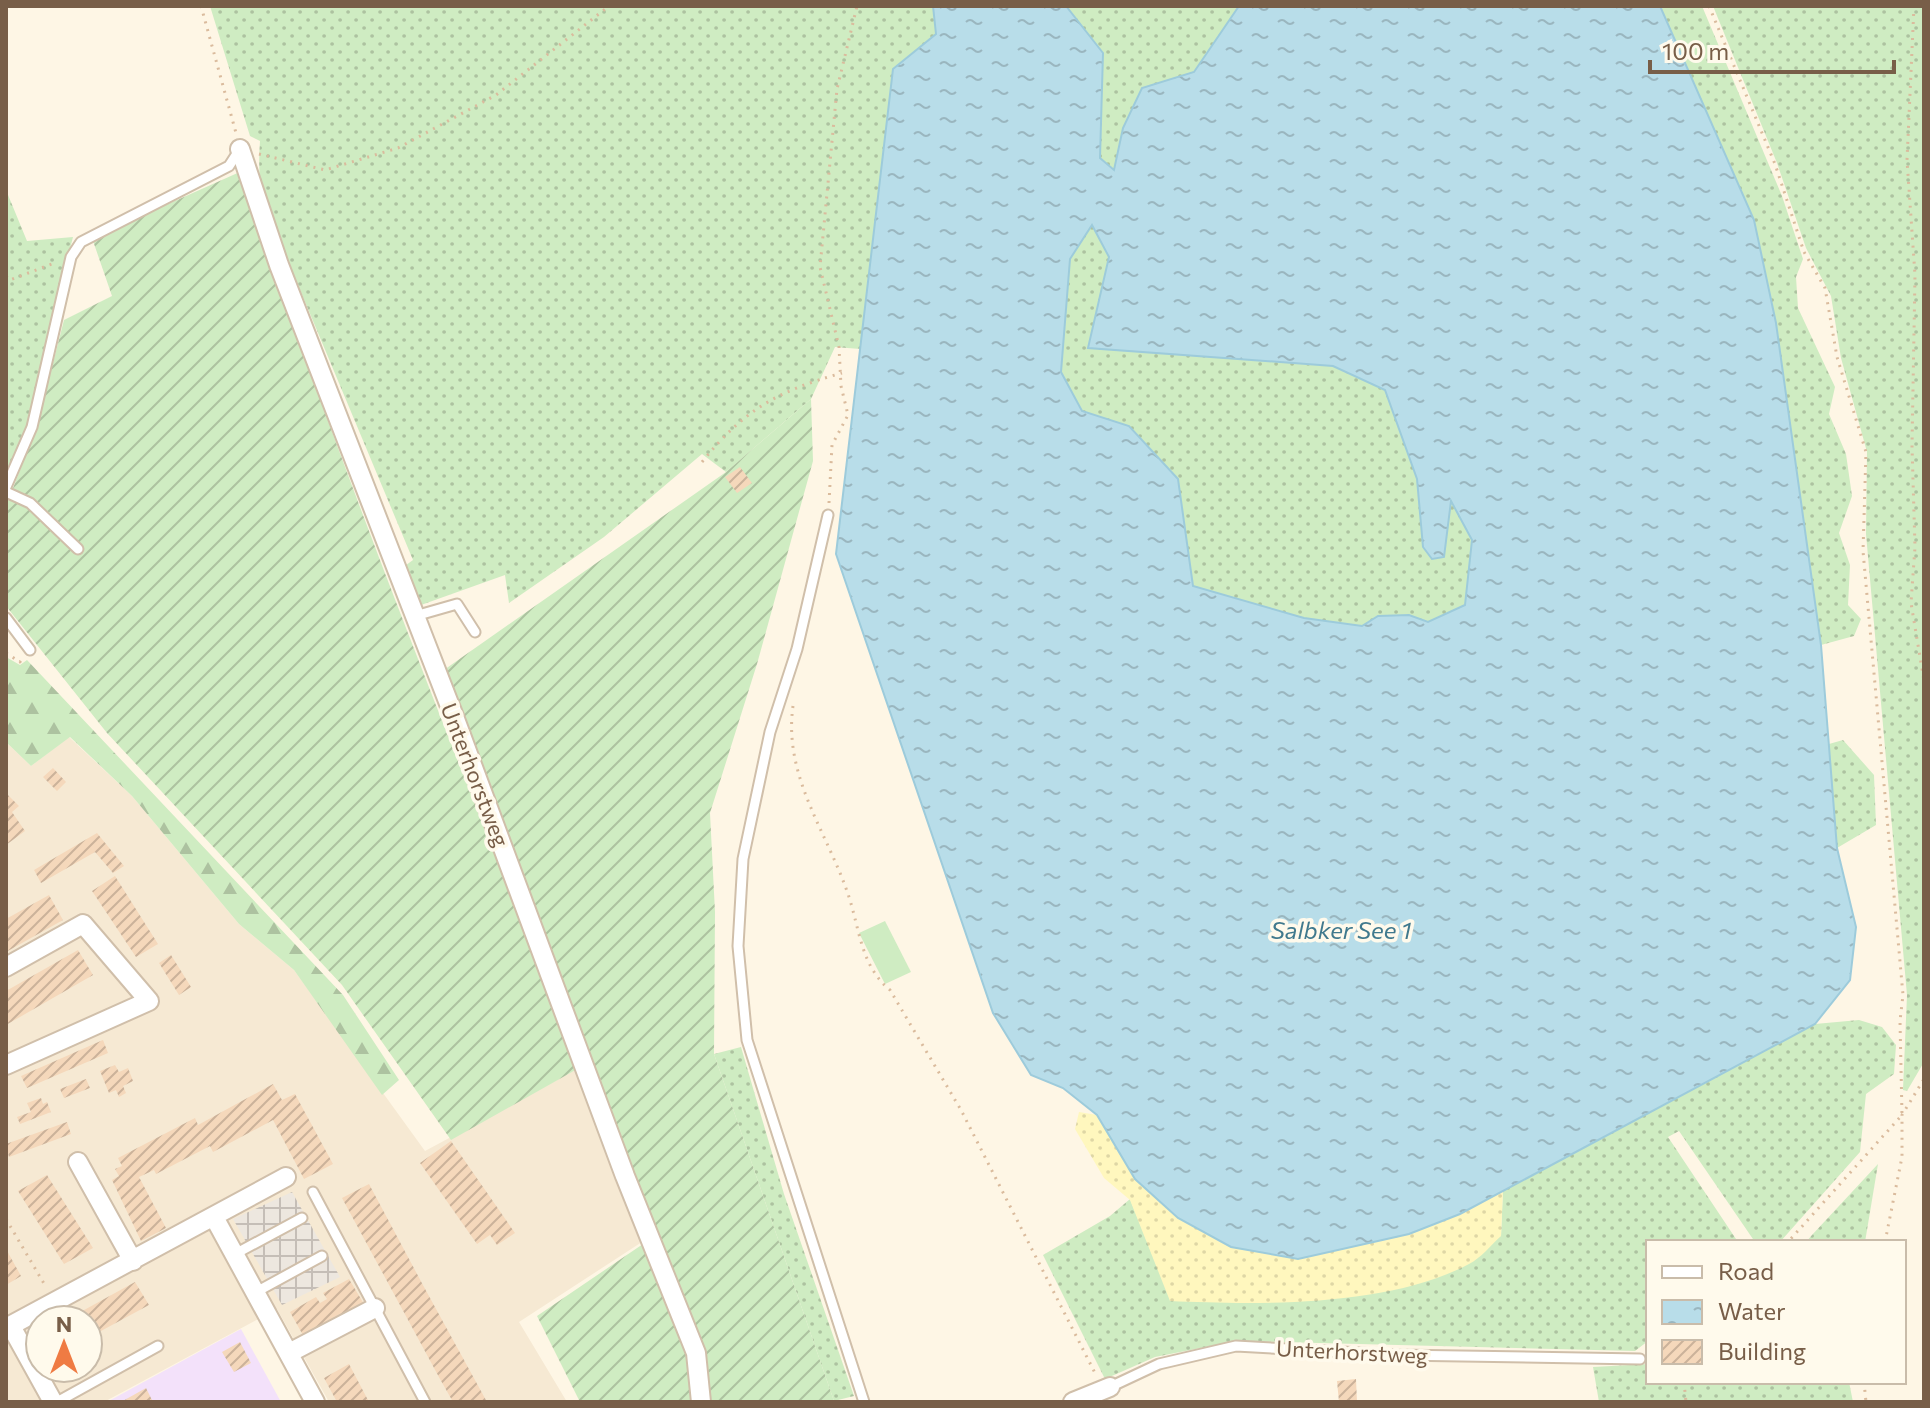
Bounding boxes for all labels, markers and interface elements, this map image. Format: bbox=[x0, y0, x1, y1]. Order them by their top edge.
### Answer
scale bar bbox=[1650, 24, 1894, 74]
text: 100 m bbox=[1662, 36, 1729, 65]
street label: Unterhorstweg bbox=[436, 699, 515, 851]
water label: Salbker See 1 bbox=[1271, 915, 1411, 944]
legend bbox=[1646, 1240, 1906, 1384]
text: Road bbox=[1718, 1256, 1774, 1285]
text: Water bbox=[1718, 1296, 1786, 1325]
north arrow bbox=[24, 1304, 104, 1384]
text: N bbox=[56, 1310, 72, 1337]
street label: Unterhorstweg bbox=[1276, 1334, 1429, 1369]
text: Building bbox=[1718, 1336, 1806, 1365]

